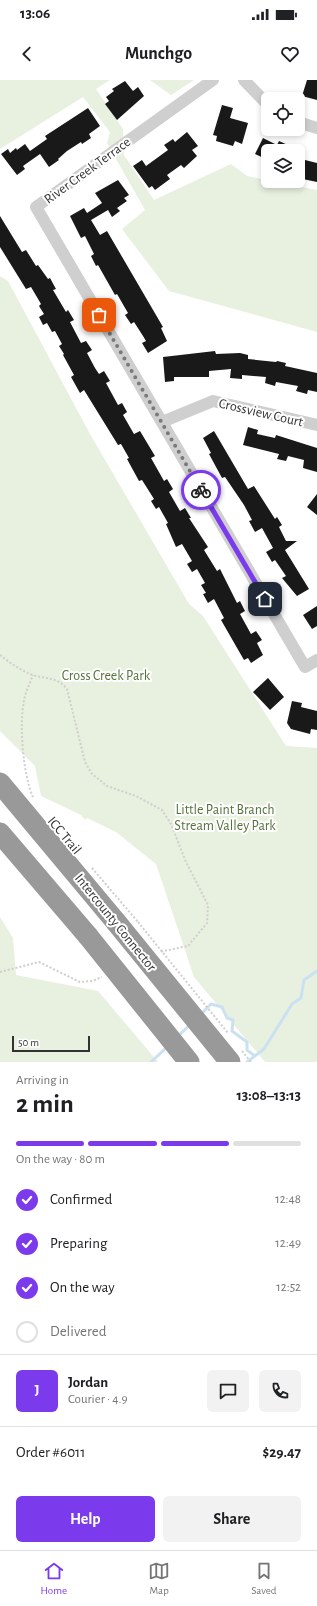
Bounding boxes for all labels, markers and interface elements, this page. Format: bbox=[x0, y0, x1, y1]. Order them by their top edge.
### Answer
text: 13:06 bbox=[20, 6, 50, 21]
icon: back bbox=[16, 43, 38, 65]
icon: heart bbox=[279, 43, 301, 65]
text: Munchgo bbox=[125, 45, 192, 63]
map controls bbox=[261, 92, 305, 188]
button: locate bbox=[261, 92, 305, 136]
street label: River Creek Terrace bbox=[42, 135, 133, 207]
button: layers bbox=[261, 144, 305, 188]
pin bbox=[82, 298, 116, 332]
icon: bag bbox=[88, 304, 110, 326]
street label: Crossview Court bbox=[217, 396, 305, 430]
courier bbox=[181, 470, 221, 510]
icon: bike bbox=[190, 479, 212, 501]
pin bbox=[248, 582, 282, 616]
icon: home bbox=[254, 588, 276, 610]
park label: Cross Creek Park bbox=[62, 669, 151, 683]
park label: Little Paint Branch Stream Valley Park bbox=[174, 803, 276, 833]
street label: ICC Trail bbox=[45, 814, 84, 857]
street label: Intercounty Connector bbox=[72, 871, 159, 974]
scale bar bbox=[12, 1034, 90, 1053]
text: 50 m bbox=[18, 1037, 39, 1048]
text: Arriving in bbox=[16, 1074, 69, 1087]
text: 13:08–13:13 bbox=[236, 1088, 301, 1103]
text: 2 min bbox=[16, 1091, 74, 1117]
text: On the way · 80 m bbox=[16, 1153, 105, 1166]
icon: check bbox=[16, 1189, 38, 1211]
text: Confirmed bbox=[50, 1192, 112, 1207]
text: 12:48 bbox=[275, 1193, 301, 1206]
icon: check bbox=[16, 1233, 38, 1255]
text: Preparing bbox=[50, 1236, 107, 1251]
text: 12:49 bbox=[275, 1237, 301, 1250]
icon: check bbox=[16, 1277, 38, 1299]
text: On the way bbox=[50, 1280, 115, 1295]
text: 12:52 bbox=[276, 1281, 301, 1294]
text: Delivered bbox=[50, 1324, 107, 1339]
button: chat bbox=[207, 1370, 249, 1412]
button: phone bbox=[259, 1370, 301, 1412]
text: Jordan bbox=[68, 1375, 108, 1390]
text: J bbox=[34, 1383, 40, 1398]
text: Courier · 4.9 bbox=[68, 1393, 128, 1406]
text: Order #6011 bbox=[16, 1445, 85, 1460]
text: $29.47 bbox=[262, 1445, 301, 1460]
button: Help bbox=[16, 1496, 155, 1542]
button: Share bbox=[163, 1496, 301, 1542]
tab: Home bbox=[41, 1560, 67, 1597]
tab: Map bbox=[148, 1560, 170, 1597]
tab: Saved bbox=[251, 1560, 276, 1597]

